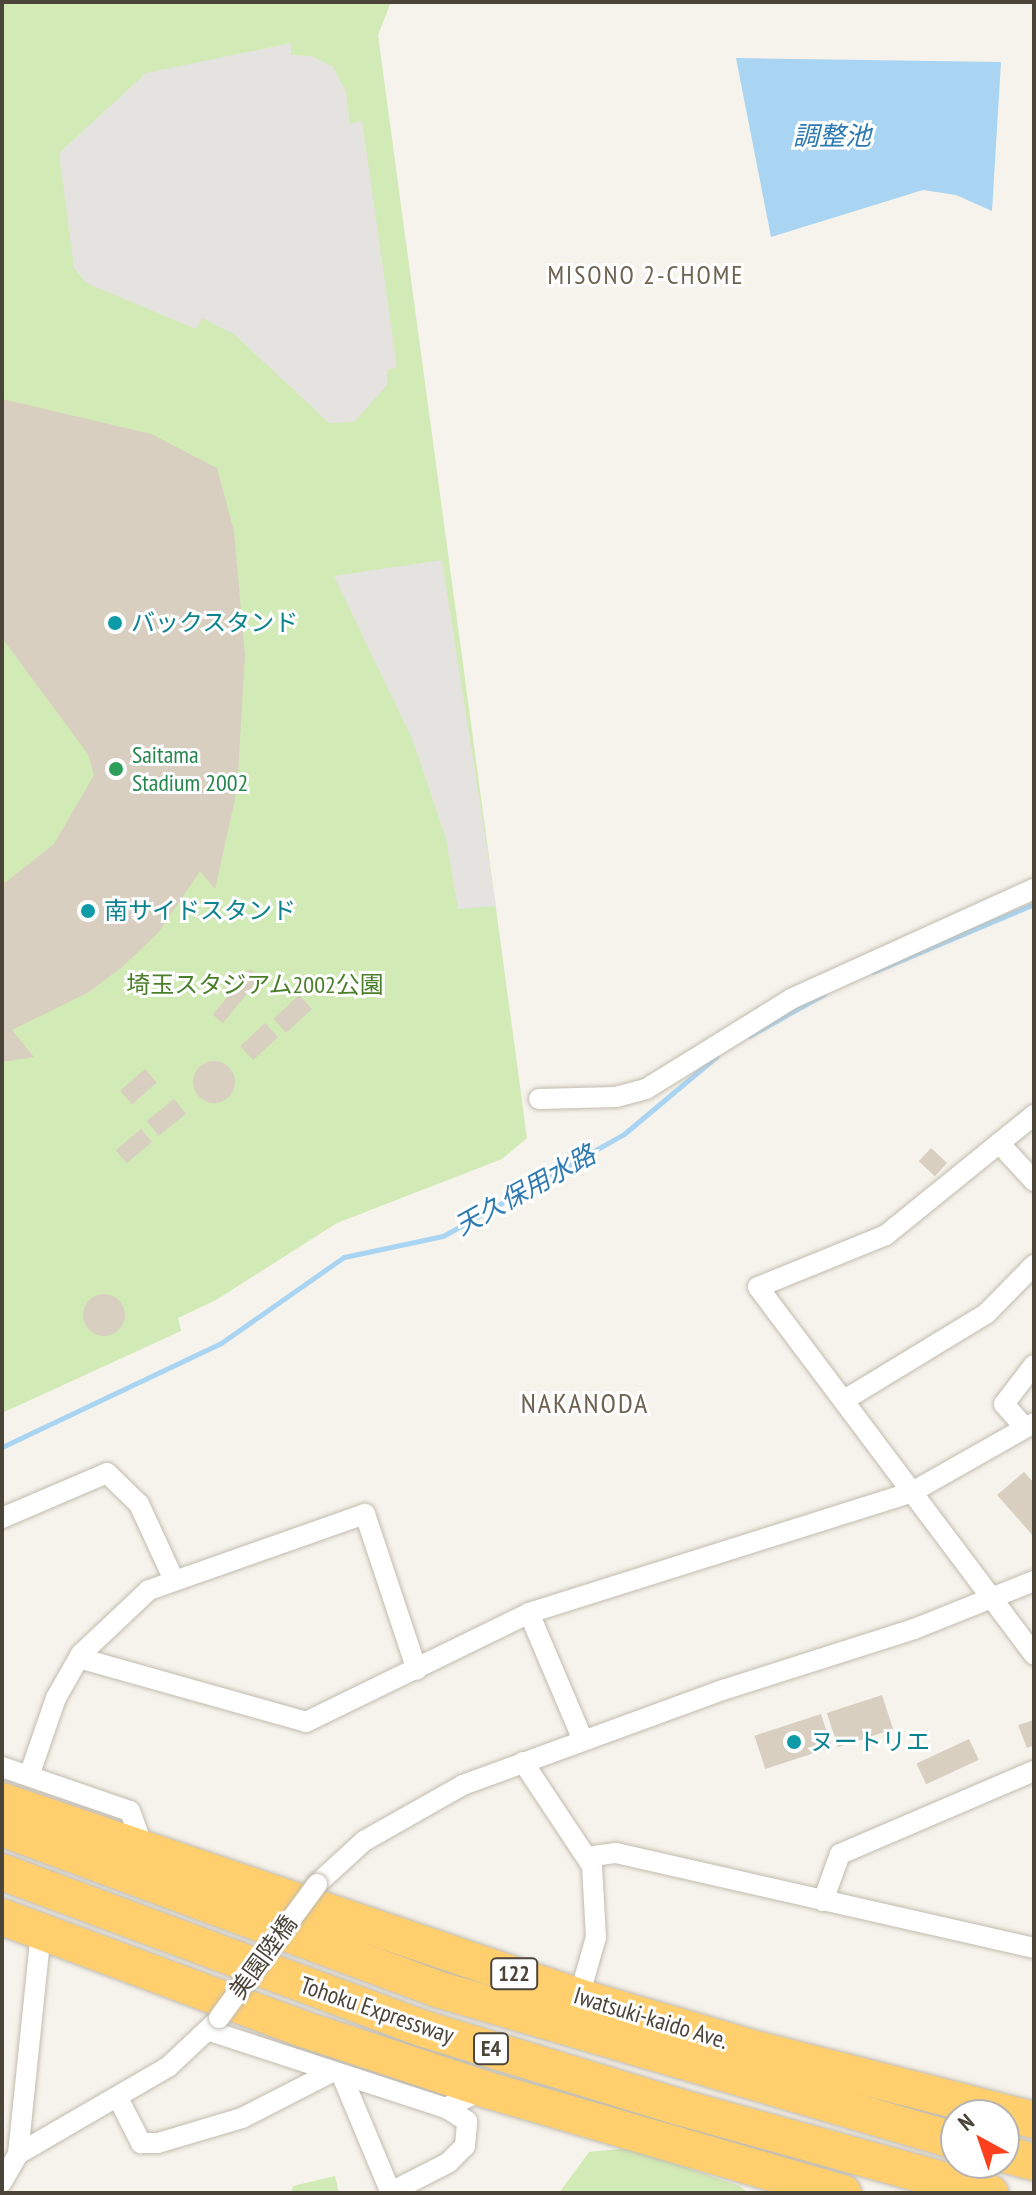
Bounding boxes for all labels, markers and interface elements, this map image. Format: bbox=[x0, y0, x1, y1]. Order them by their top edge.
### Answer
water label: 調整池 bbox=[793, 120, 871, 152]
district label: MISONO 2-CHOME bbox=[548, 259, 744, 291]
place label: バックスタンド bbox=[131, 609, 299, 637]
marker: バックスタンド bbox=[106, 614, 124, 632]
place label: Saitama Stadium 2002 bbox=[132, 741, 248, 797]
marker: Saitama Stadium 2002 bbox=[107, 760, 125, 778]
place label: 南サイドスタンド bbox=[104, 897, 296, 925]
marker: 南サイドスタンド bbox=[79, 902, 97, 920]
park label: 埼玉スタジアム2002公園 bbox=[125, 971, 385, 999]
water label: 天久保用水路 bbox=[449, 1139, 601, 1241]
district label: NAKANODA bbox=[521, 1386, 649, 1420]
place label: ヌートリエ bbox=[810, 1728, 930, 1756]
marker: ヌートリエ bbox=[785, 1733, 803, 1751]
street label: 美園陸橋 bbox=[223, 1910, 303, 2004]
road number: 122 bbox=[490, 1956, 538, 1992]
street label: Tohoku Expressway bbox=[296, 1970, 458, 2050]
street label: Iwatsuki-kaido Ave. bbox=[570, 1981, 732, 2055]
road number: E4 bbox=[473, 2031, 509, 2067]
north arrow bbox=[940, 2099, 1020, 2179]
text: N bbox=[952, 2108, 979, 2137]

